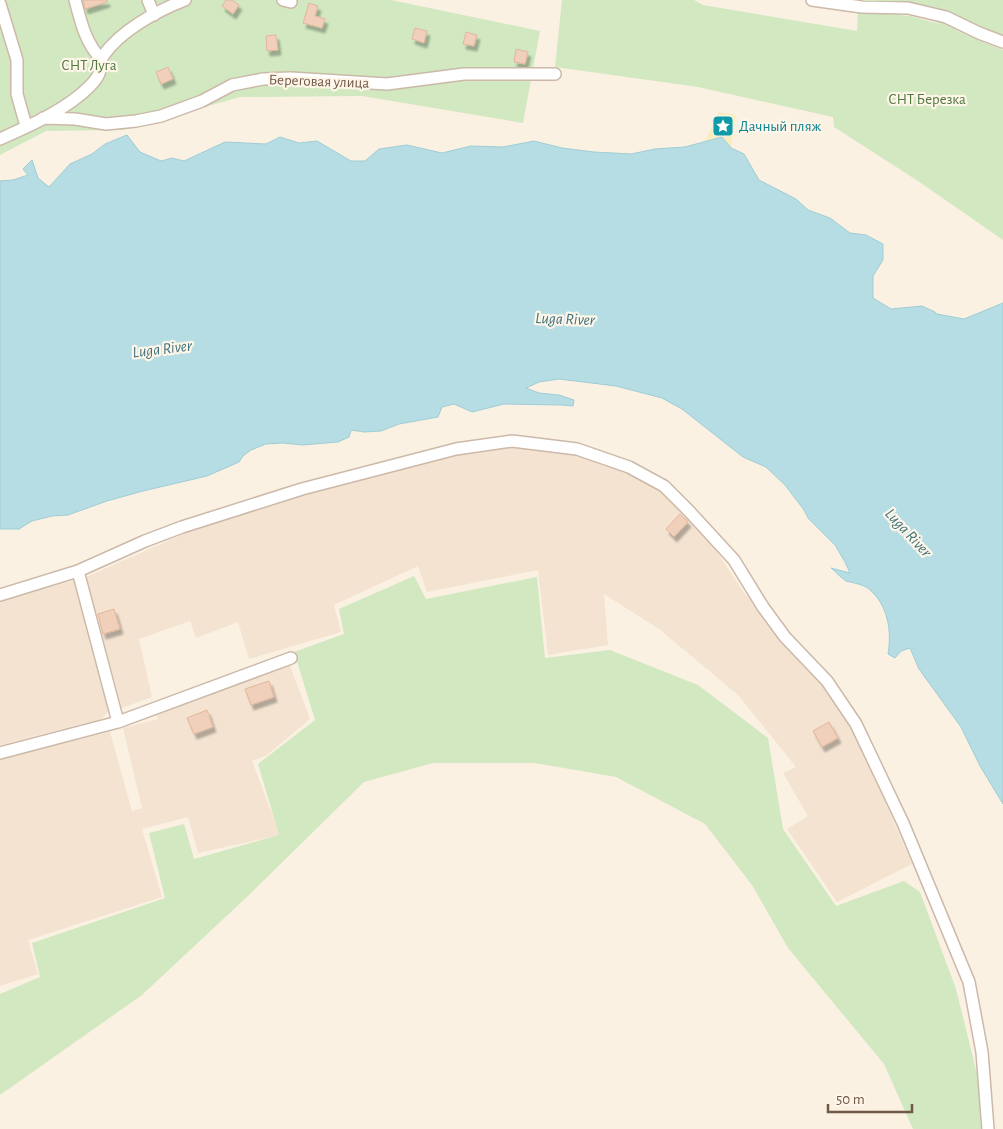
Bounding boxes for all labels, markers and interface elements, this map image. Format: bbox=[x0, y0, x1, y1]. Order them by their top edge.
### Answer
park label: СНТ Луга bbox=[61, 58, 117, 73]
street label: Береговая улица bbox=[268, 72, 370, 91]
park label: СНТ Березка bbox=[888, 92, 966, 107]
place icon: Дачный пляж bbox=[711, 114, 735, 138]
place label: Дачный пляж bbox=[739, 119, 821, 134]
water label: Luga River bbox=[535, 310, 596, 328]
water label: Luga River bbox=[131, 337, 194, 361]
water label: Luga River bbox=[882, 505, 935, 561]
scale bar bbox=[828, 1082, 912, 1114]
text: 50 m bbox=[836, 1092, 865, 1107]

